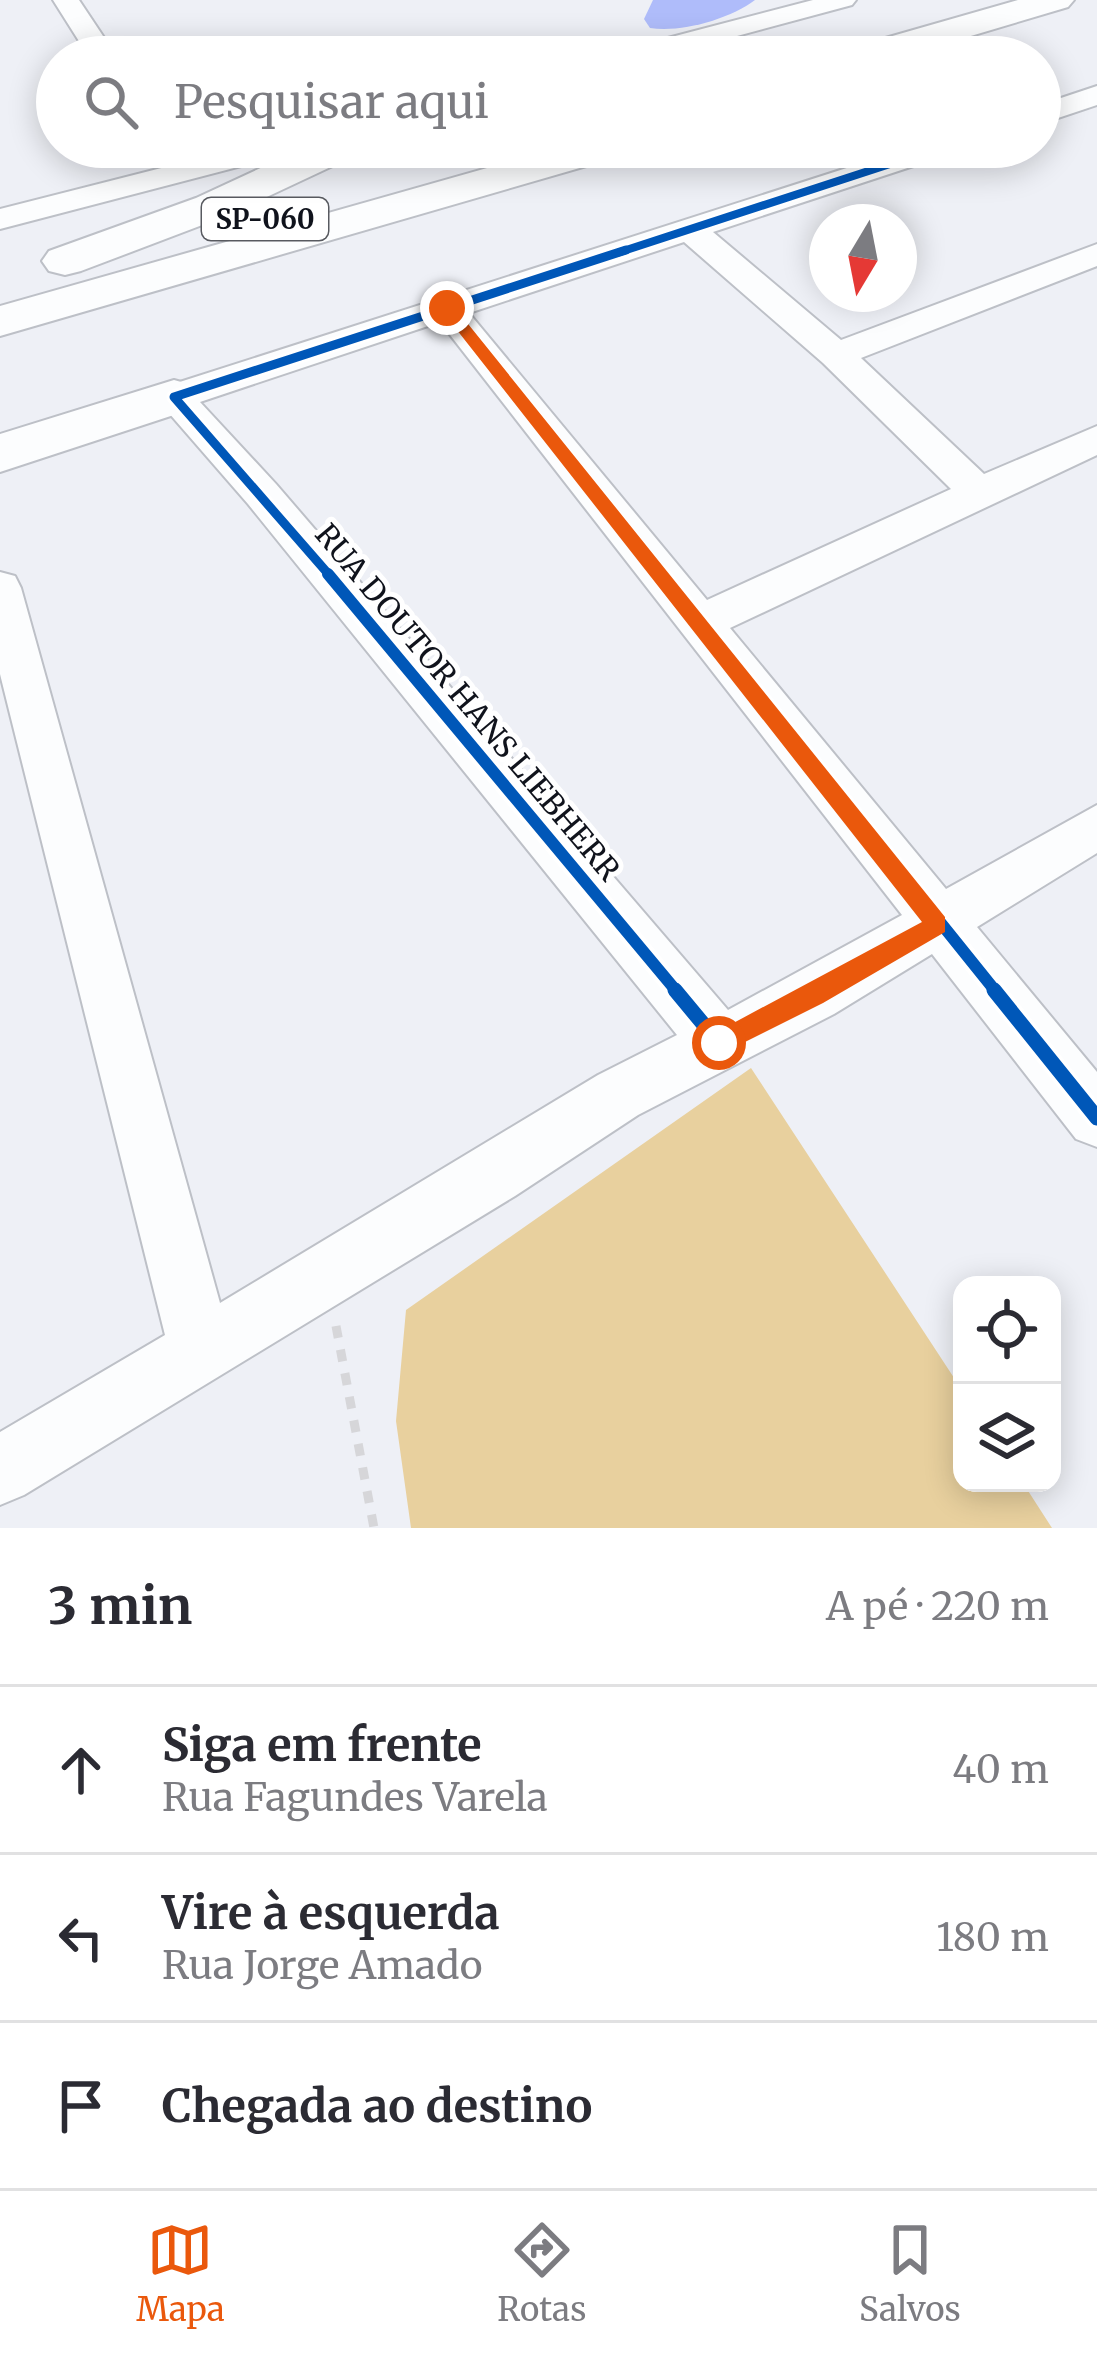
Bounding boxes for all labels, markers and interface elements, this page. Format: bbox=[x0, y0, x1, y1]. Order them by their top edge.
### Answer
search box bbox=[36, 36, 1061, 168]
icon: search bbox=[78, 69, 144, 135]
text: Pesquisar aqui bbox=[174, 74, 489, 130]
road number: SP-060 bbox=[202, 198, 328, 240]
north arrow bbox=[809, 204, 917, 312]
route end bbox=[420, 281, 474, 335]
street label: RUA DOUTOR HANS LIEBHERR bbox=[307, 516, 629, 888]
route start bbox=[692, 1016, 746, 1070]
map controls bbox=[953, 1276, 1061, 1492]
button: locate bbox=[953, 1276, 1061, 1384]
button: layers bbox=[953, 1384, 1061, 1492]
text: 3 min bbox=[48, 1574, 192, 1638]
text: A pé · 220 m bbox=[826, 1582, 1049, 1631]
text: Siga em frente bbox=[162, 1717, 482, 1773]
icon: ahead bbox=[48, 1737, 114, 1803]
text: 40 m bbox=[952, 1745, 1049, 1794]
text: Rua Fagundes Varela bbox=[162, 1773, 548, 1822]
text: Vire à esquerda bbox=[162, 1885, 500, 1941]
icon: left bbox=[48, 1905, 114, 1971]
text: 180 m bbox=[936, 1913, 1049, 1962]
text: Rua Jorge Amado bbox=[162, 1941, 483, 1990]
icon: arrive bbox=[48, 2073, 114, 2139]
text: Chegada ao destino bbox=[162, 2078, 592, 2134]
tab: Mapa bbox=[136, 2217, 225, 2330]
tab: Rotas bbox=[497, 2217, 586, 2330]
tab: Salvos bbox=[859, 2217, 961, 2330]

